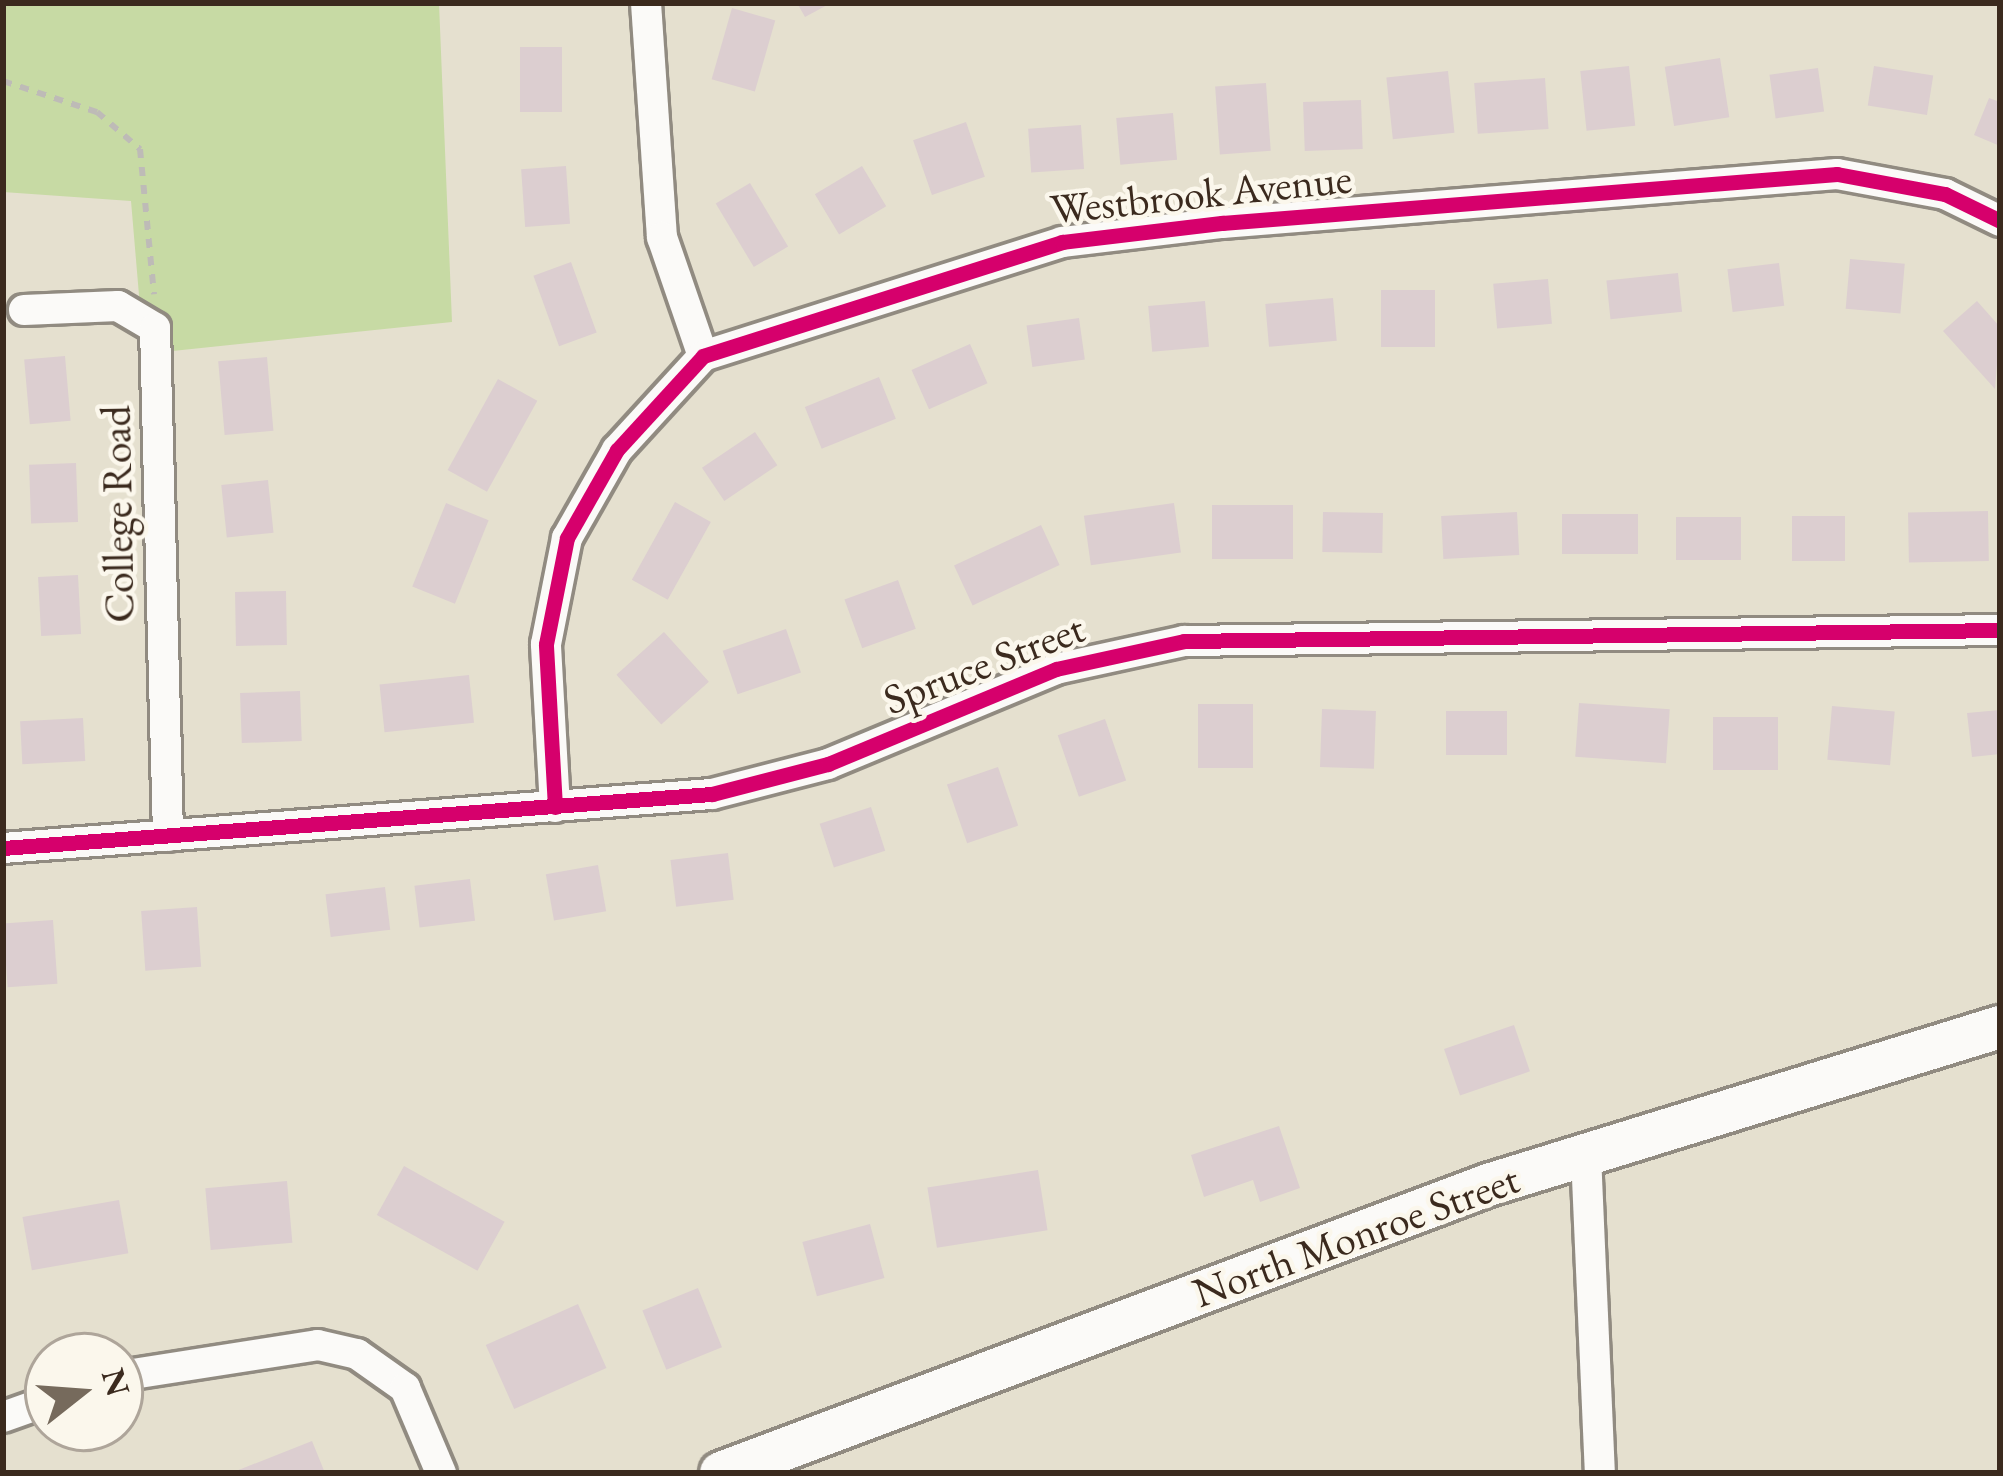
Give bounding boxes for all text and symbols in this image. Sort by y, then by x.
street label: Westbrook Avenue [1048,153,1354,235]
street label: College Road [91,405,145,623]
street label: Spruce Street [877,603,1091,725]
street label: North Monroe Street [1186,1154,1526,1318]
north arrow [24,1332,144,1452]
text: N [92,1363,140,1401]

